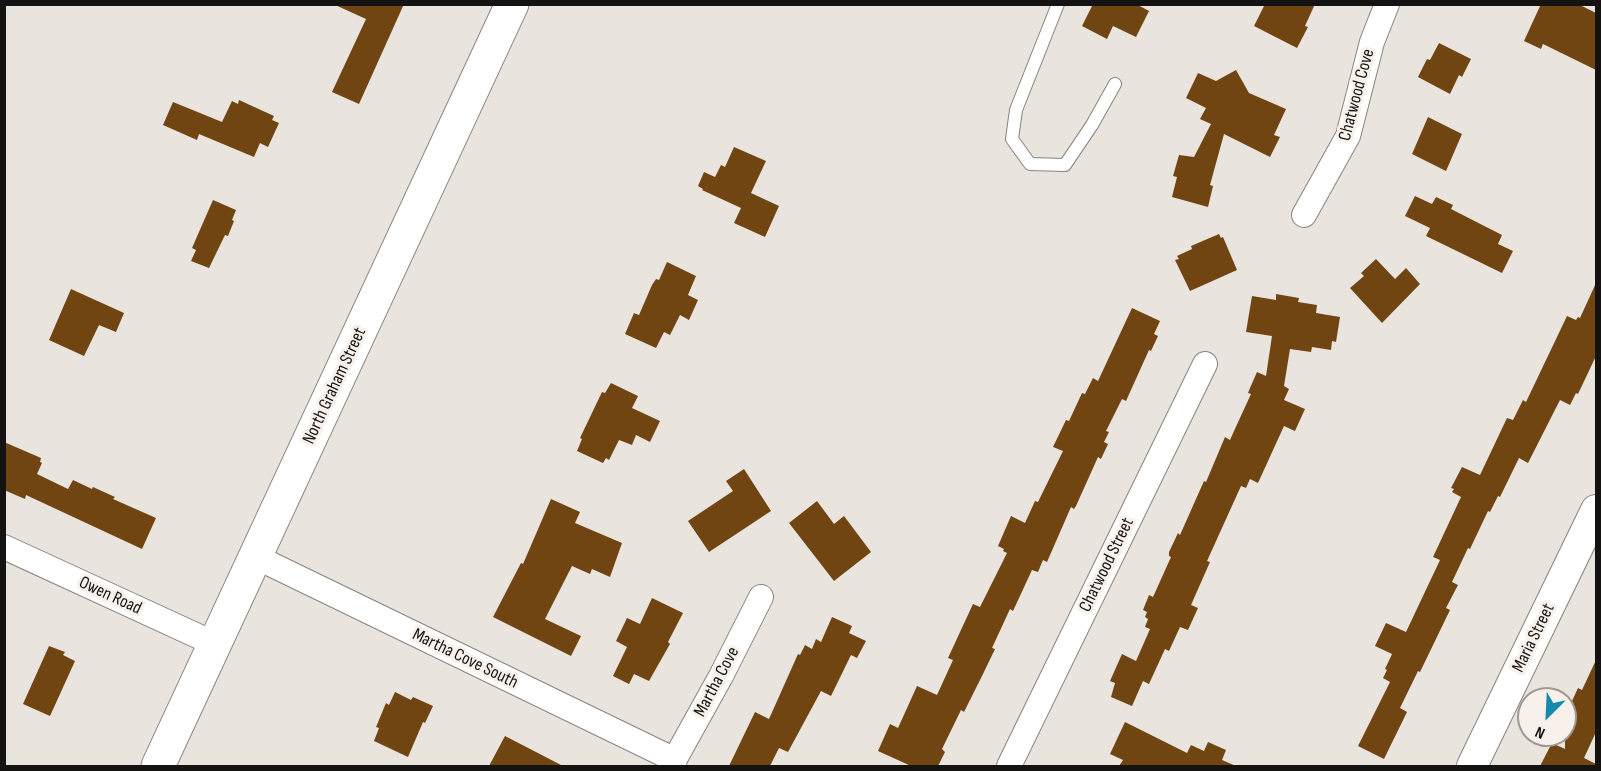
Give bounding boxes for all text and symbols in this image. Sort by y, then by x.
street label: Chatwood Cove [1334,47,1380,143]
street label: North Graham Street [299,324,371,448]
street label: Chatwood Street [1075,514,1139,616]
street label: Owen Road [75,572,145,620]
street label: Maria Street [1508,600,1560,676]
street label: Martha Cove South [409,624,521,694]
street label: Martha Cove [690,643,744,721]
north arrow [1517,687,1577,747]
text: N [1533,722,1548,742]

